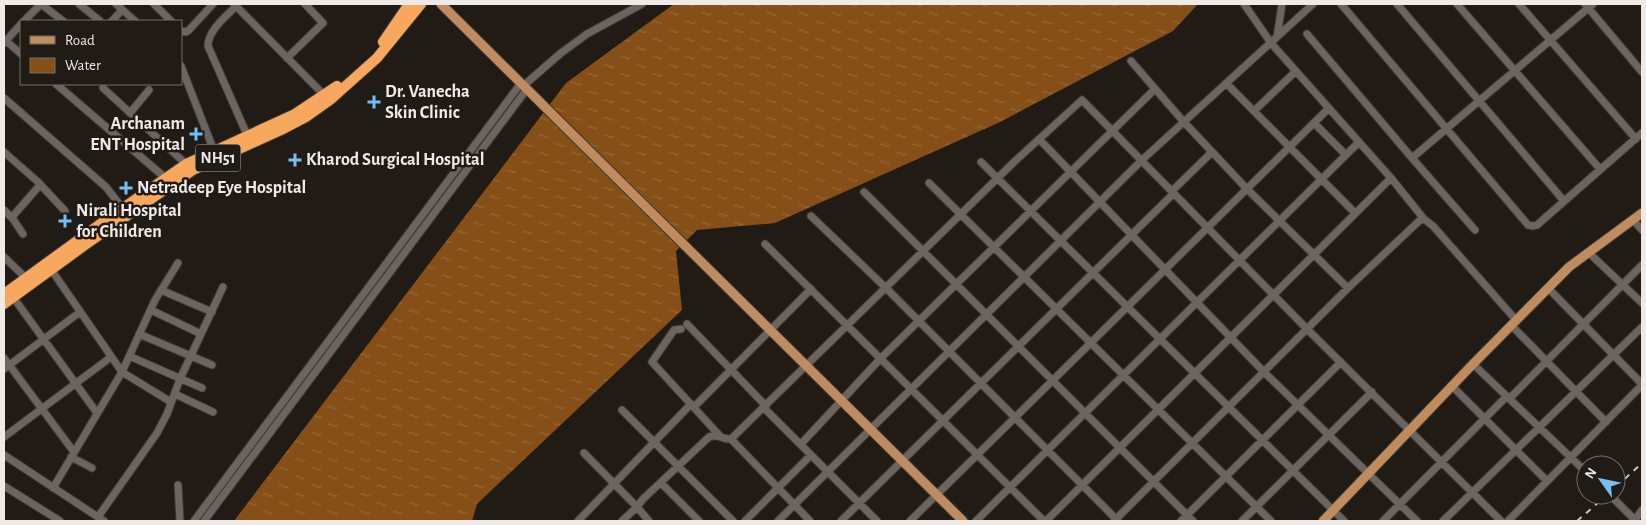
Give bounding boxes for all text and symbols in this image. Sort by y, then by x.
legend [20,20,182,85]
text: Road [65,33,95,48]
text: Water [65,58,101,73]
place label: Dr. Vanecha Skin Clinic [385,83,470,122]
marker: Dr. Vanecha Skin Clinic [367,95,381,109]
place label: Archanam ENT Hospital [90,115,185,154]
marker: Archanam ENT Hospital [189,127,203,141]
road number: NH51 [196,144,240,172]
place label: Kharod Surgical Hospital [306,151,484,169]
marker: Kharod Surgical Hospital [288,153,302,167]
place label: Netradeep Eye Hospital [137,179,306,197]
marker: Netradeep Eye Hospital [119,181,133,195]
place label: Nirali Hospital for Children [76,202,182,241]
marker: Nirali Hospital for Children [58,214,72,228]
north arrow [1576,455,1626,505]
text: N [1582,466,1599,481]

